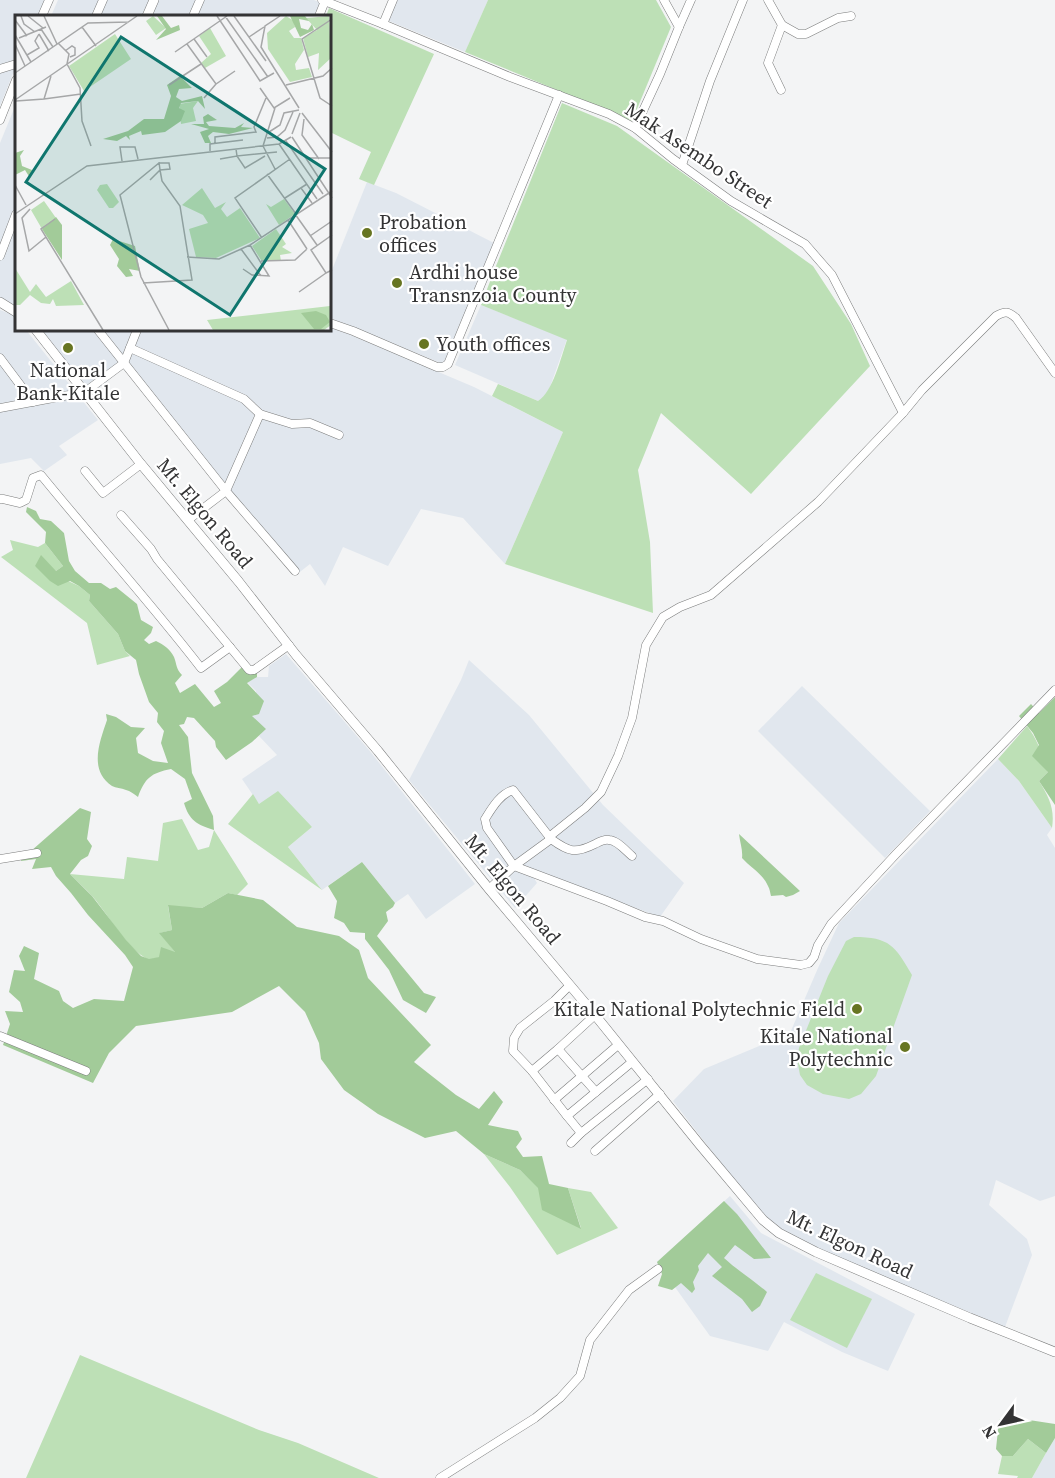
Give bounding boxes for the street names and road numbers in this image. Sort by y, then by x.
street label: Mak Asembo Street [620,95,779,215]
street label: Mt. Elgon Road [151,452,260,575]
street label: Mt. Elgon Road [459,828,568,951]
street label: Mt. Elgon Road [782,1203,918,1286]

